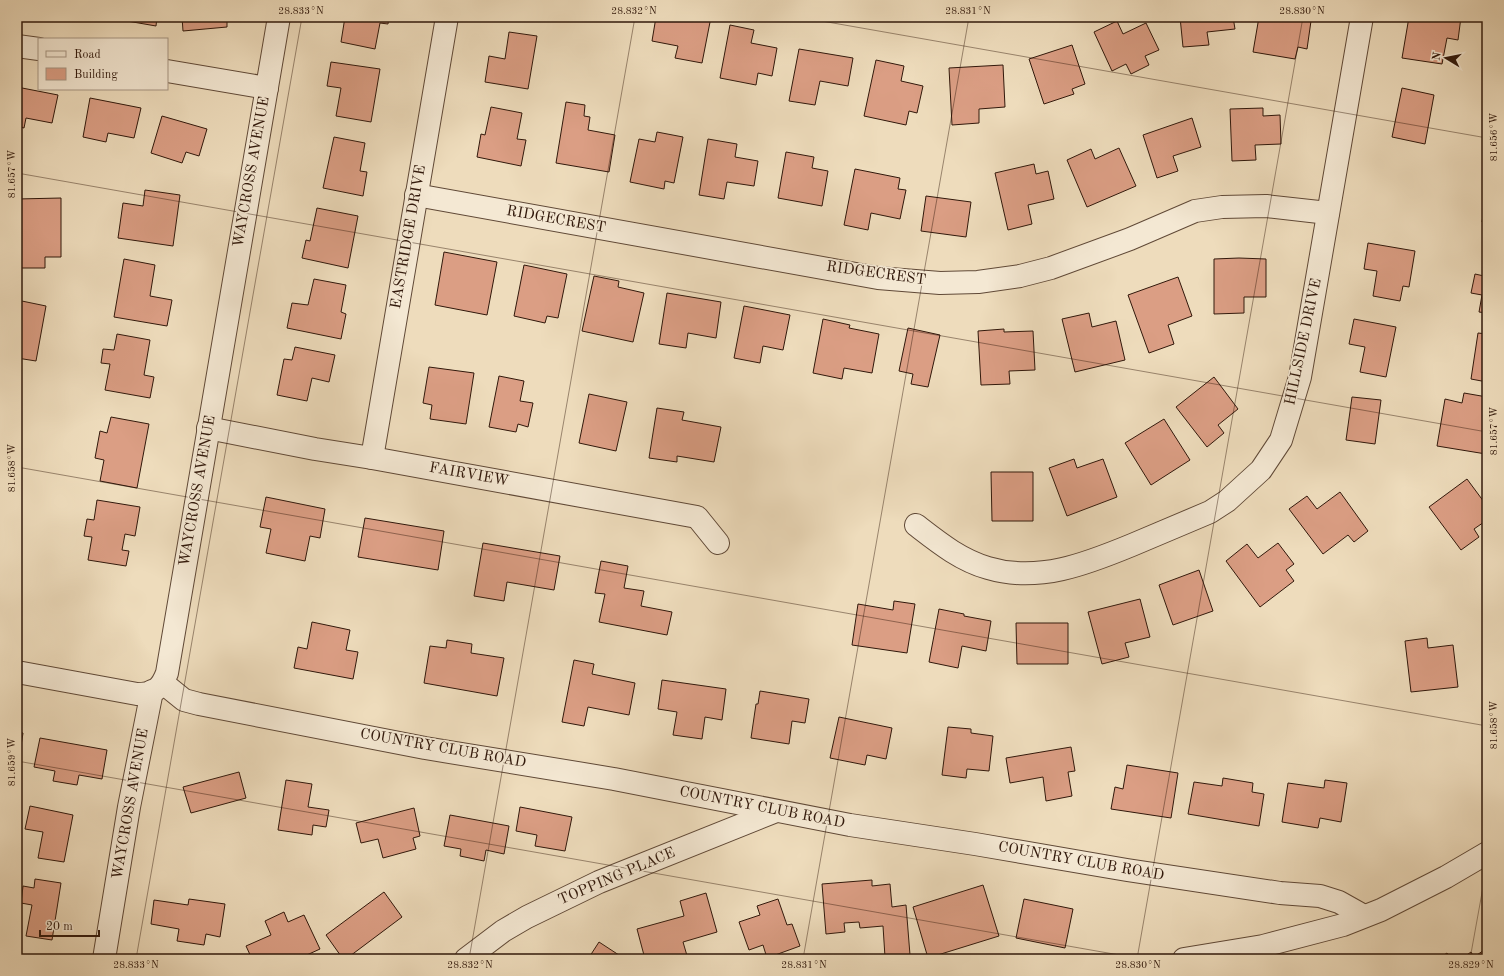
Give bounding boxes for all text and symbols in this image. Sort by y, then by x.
text: 28.833°N [278,6,324,16]
text: 28.832°N [611,6,657,16]
text: 28.831°N [945,6,991,16]
text: 28.830°N [1279,6,1325,16]
legend [38,38,168,90]
north arrow [1426,38,1466,78]
text: Road [74,49,101,61]
text: N [1431,51,1444,62]
text: Building [74,69,118,81]
street label: WAYCROSS AVENUE [231,95,273,249]
text: 81.656°W [1489,113,1499,161]
text: 81.657°W [7,150,17,198]
street label: EASTRIDGE DRIVE [389,164,429,310]
street label: RIDGECREST [505,204,607,236]
street label: RIDGECREST [825,260,927,288]
street label: HILLSIDE DRIVE [1283,277,1325,407]
text: 81.657°W [1489,407,1499,455]
street label: WAYCROSS AVENUE [177,414,219,568]
text: 81.658°W [7,444,17,492]
street label: FAIRVIEW [428,461,510,489]
text: 81.658°W [1489,701,1499,749]
street label: WAYCROSS AVENUE [110,727,152,881]
street label: COUNTRY CLUB ROAD [359,727,527,771]
text: 81.659°W [7,738,17,786]
street label: COUNTRY CLUB ROAD [678,785,846,831]
street label: COUNTRY CLUB ROAD [997,840,1165,884]
street label: TOPPING PLACE [556,846,678,908]
scale bar [40,912,99,938]
text: 20 m [46,921,73,933]
text: 28.833°N [113,960,159,970]
text: 28.832°N [447,960,493,970]
text: 28.831°N [781,960,827,970]
text: 28.830°N [1115,960,1161,970]
text: 28.829°N [1448,960,1494,970]

